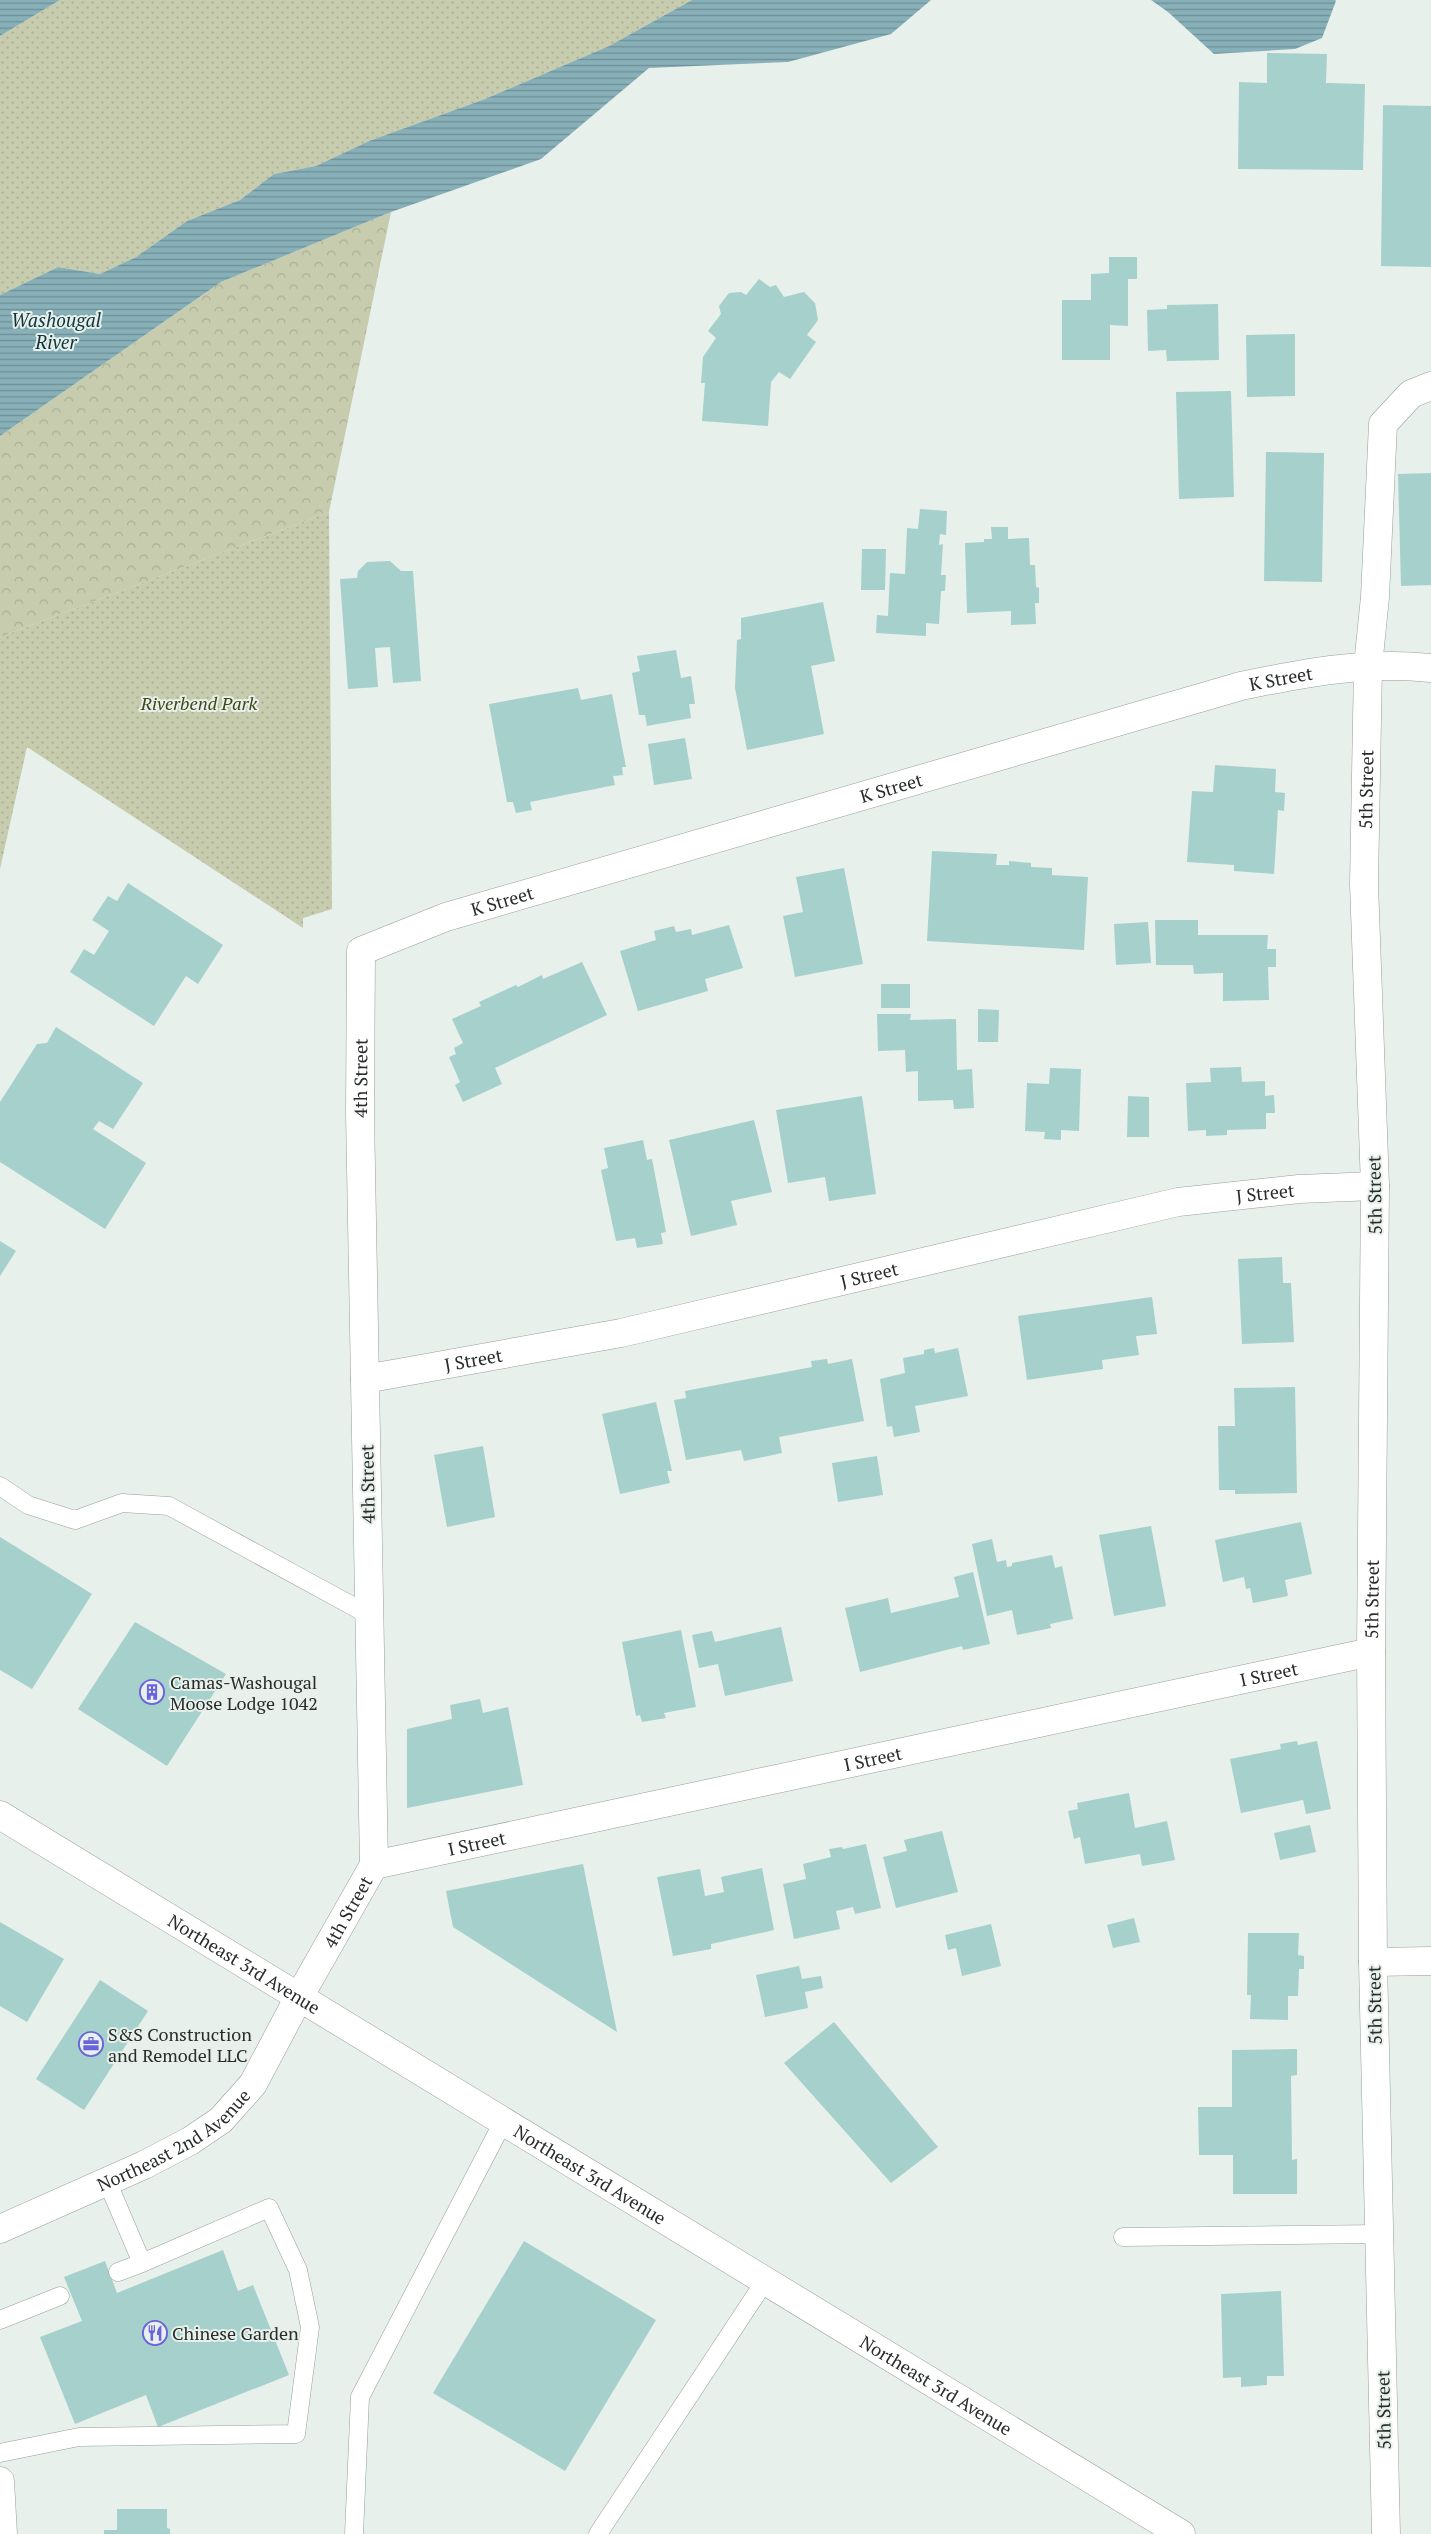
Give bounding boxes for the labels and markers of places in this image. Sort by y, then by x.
place label: Camas-Washougal Moose Lodge 1042 [170,1670,318,1715]
building icon: Camas-Washougal Moose Lodge 1042 [139,1679,165,1705]
place label: S&S Construction and Remodel LLC [108,2022,252,2067]
office icon: S&S Construction and Remodel LLC [78,2031,104,2057]
restaurant icon: Chinese Garden [142,2320,168,2346]
place label: Chinese Garden [172,2321,299,2345]

